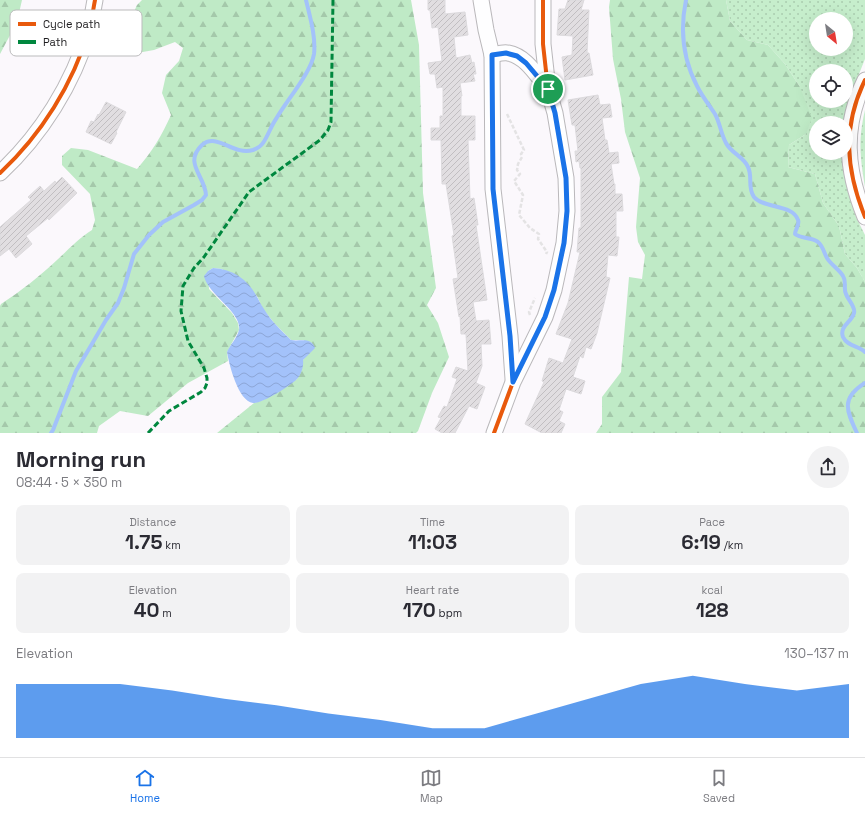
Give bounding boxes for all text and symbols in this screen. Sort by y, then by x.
legend [10,10,142,56]
north arrow [809,12,853,56]
map controls [809,12,853,160]
text: Cycle path [43,17,100,31]
text: Path [43,35,67,49]
button: locate [809,64,853,108]
pin [531,72,565,106]
icon: arrive [537,78,559,100]
button: layers [809,116,853,160]
text: Morning run [16,445,146,473]
button: share [807,446,849,488]
text: 08:44 · 5 × 350 m [16,474,122,491]
text: Distance [129,515,176,529]
text: Time [420,515,445,529]
text: Pace [699,515,725,529]
text: 1.75 [125,529,162,555]
text: 11:03 [408,529,457,555]
text: 6:19 [681,529,721,555]
text: km [162,538,181,552]
text: /km [721,538,743,552]
text: Elevation [129,583,177,597]
text: Heart rate [406,583,459,597]
text: kcal [702,583,723,597]
text: 40 [134,597,160,623]
text: 170 [403,597,436,623]
text: 128 [696,597,729,623]
text: m [160,606,172,620]
text: bpm [436,606,462,620]
text: Elevation [16,645,73,662]
text: 130–137 m [784,645,849,662]
tab: Home [130,767,160,805]
tab: Map [420,767,443,805]
tab: Saved [703,767,735,805]

